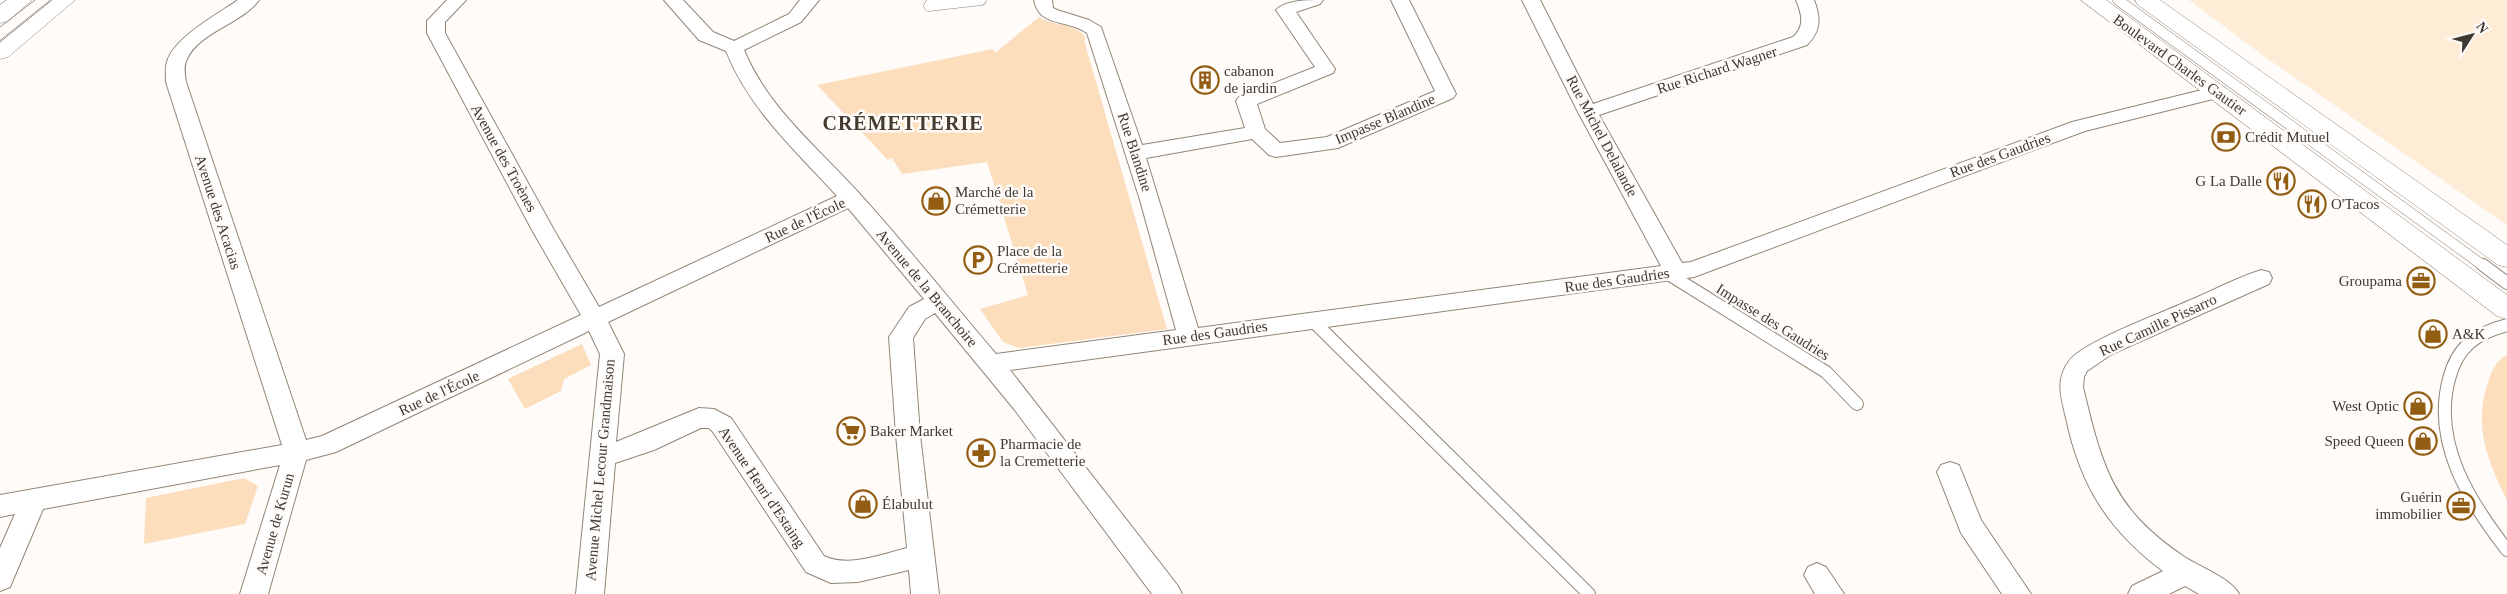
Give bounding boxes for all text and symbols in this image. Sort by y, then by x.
north arrow [2447,10,2497,60]
street label: Boulevard Charles Gautier [2110,11,2250,119]
text: N [2473,19,2491,36]
street label: Rue Richard Wagner [1655,43,1779,97]
place label: cabanon de jardin [1224,63,1277,96]
building icon: cabanon de jardin [1190,65,1220,95]
street label: Rue Michel Delalande [1563,73,1641,200]
street label: Impasse Blandine [1333,91,1438,147]
street label: Avenue des Troènes [468,101,540,215]
street label: Rue Blandine [1115,110,1155,194]
district label: CRÉMETTERIE [822,112,984,134]
bank icon: Crédit Mutuel [2211,122,2241,152]
street label: Rue des Gaudries [1948,129,2053,181]
place label: Crédit Mutuel [2245,129,2330,145]
street label: Avenue des Acacias [192,153,244,272]
restaurant icon: G La Dalle [2266,166,2296,196]
place label: G La Dalle [2195,173,2262,189]
place label: Marché de la Crémetterie [955,184,1034,217]
shop icon: Marché de la Crémetterie [921,186,951,216]
restaurant icon: O'Tacos [2297,189,2327,219]
street label: Rue de l'École [762,194,848,246]
place label: O'Tacos [2331,196,2379,212]
street label: Avenue de la Branchoire [873,226,981,350]
place label: Place de la Crémetterie [997,243,1068,276]
parking icon: Place de la Crémetterie [963,245,993,275]
street label: Rue des Gaudries [1563,265,1671,295]
office icon: Groupama [2406,266,2436,296]
place label: Groupama [2339,273,2402,289]
street label: Impasse des Gaudries [1713,281,1833,364]
street label: Rue Camille Pissarro [2097,291,2219,359]
street label: Rue des Gaudries [1161,318,1269,348]
shop icon: A&K [2418,319,2448,349]
place label: A&K [2452,326,2486,342]
street label: Avenue Michel Lecour Grandmaison [582,358,618,582]
street label: Rue de l'École [396,367,482,419]
shop icon: West Optic [2403,391,2433,421]
place label: West Optic [2332,398,2399,414]
supermarket icon: Baker Market [836,416,866,446]
place label: Baker Market [870,423,954,439]
street label: Avenue Henri d'Estaing [716,424,809,551]
shop icon: Speed Queen [2408,426,2438,456]
place label: Speed Queen [2324,433,2404,449]
place label: Pharmacie de la Cremetterie [1000,436,1086,469]
pharmacy icon: Pharmacie de la Cremetterie [966,438,996,468]
street label: Avenue de Kurun [253,471,297,577]
shop icon: Élabulut [848,489,878,519]
place label: Guérin immobilier [2375,489,2442,522]
office icon: Guérin immobilier [2446,491,2476,521]
place label: Élabulut [882,496,934,512]

